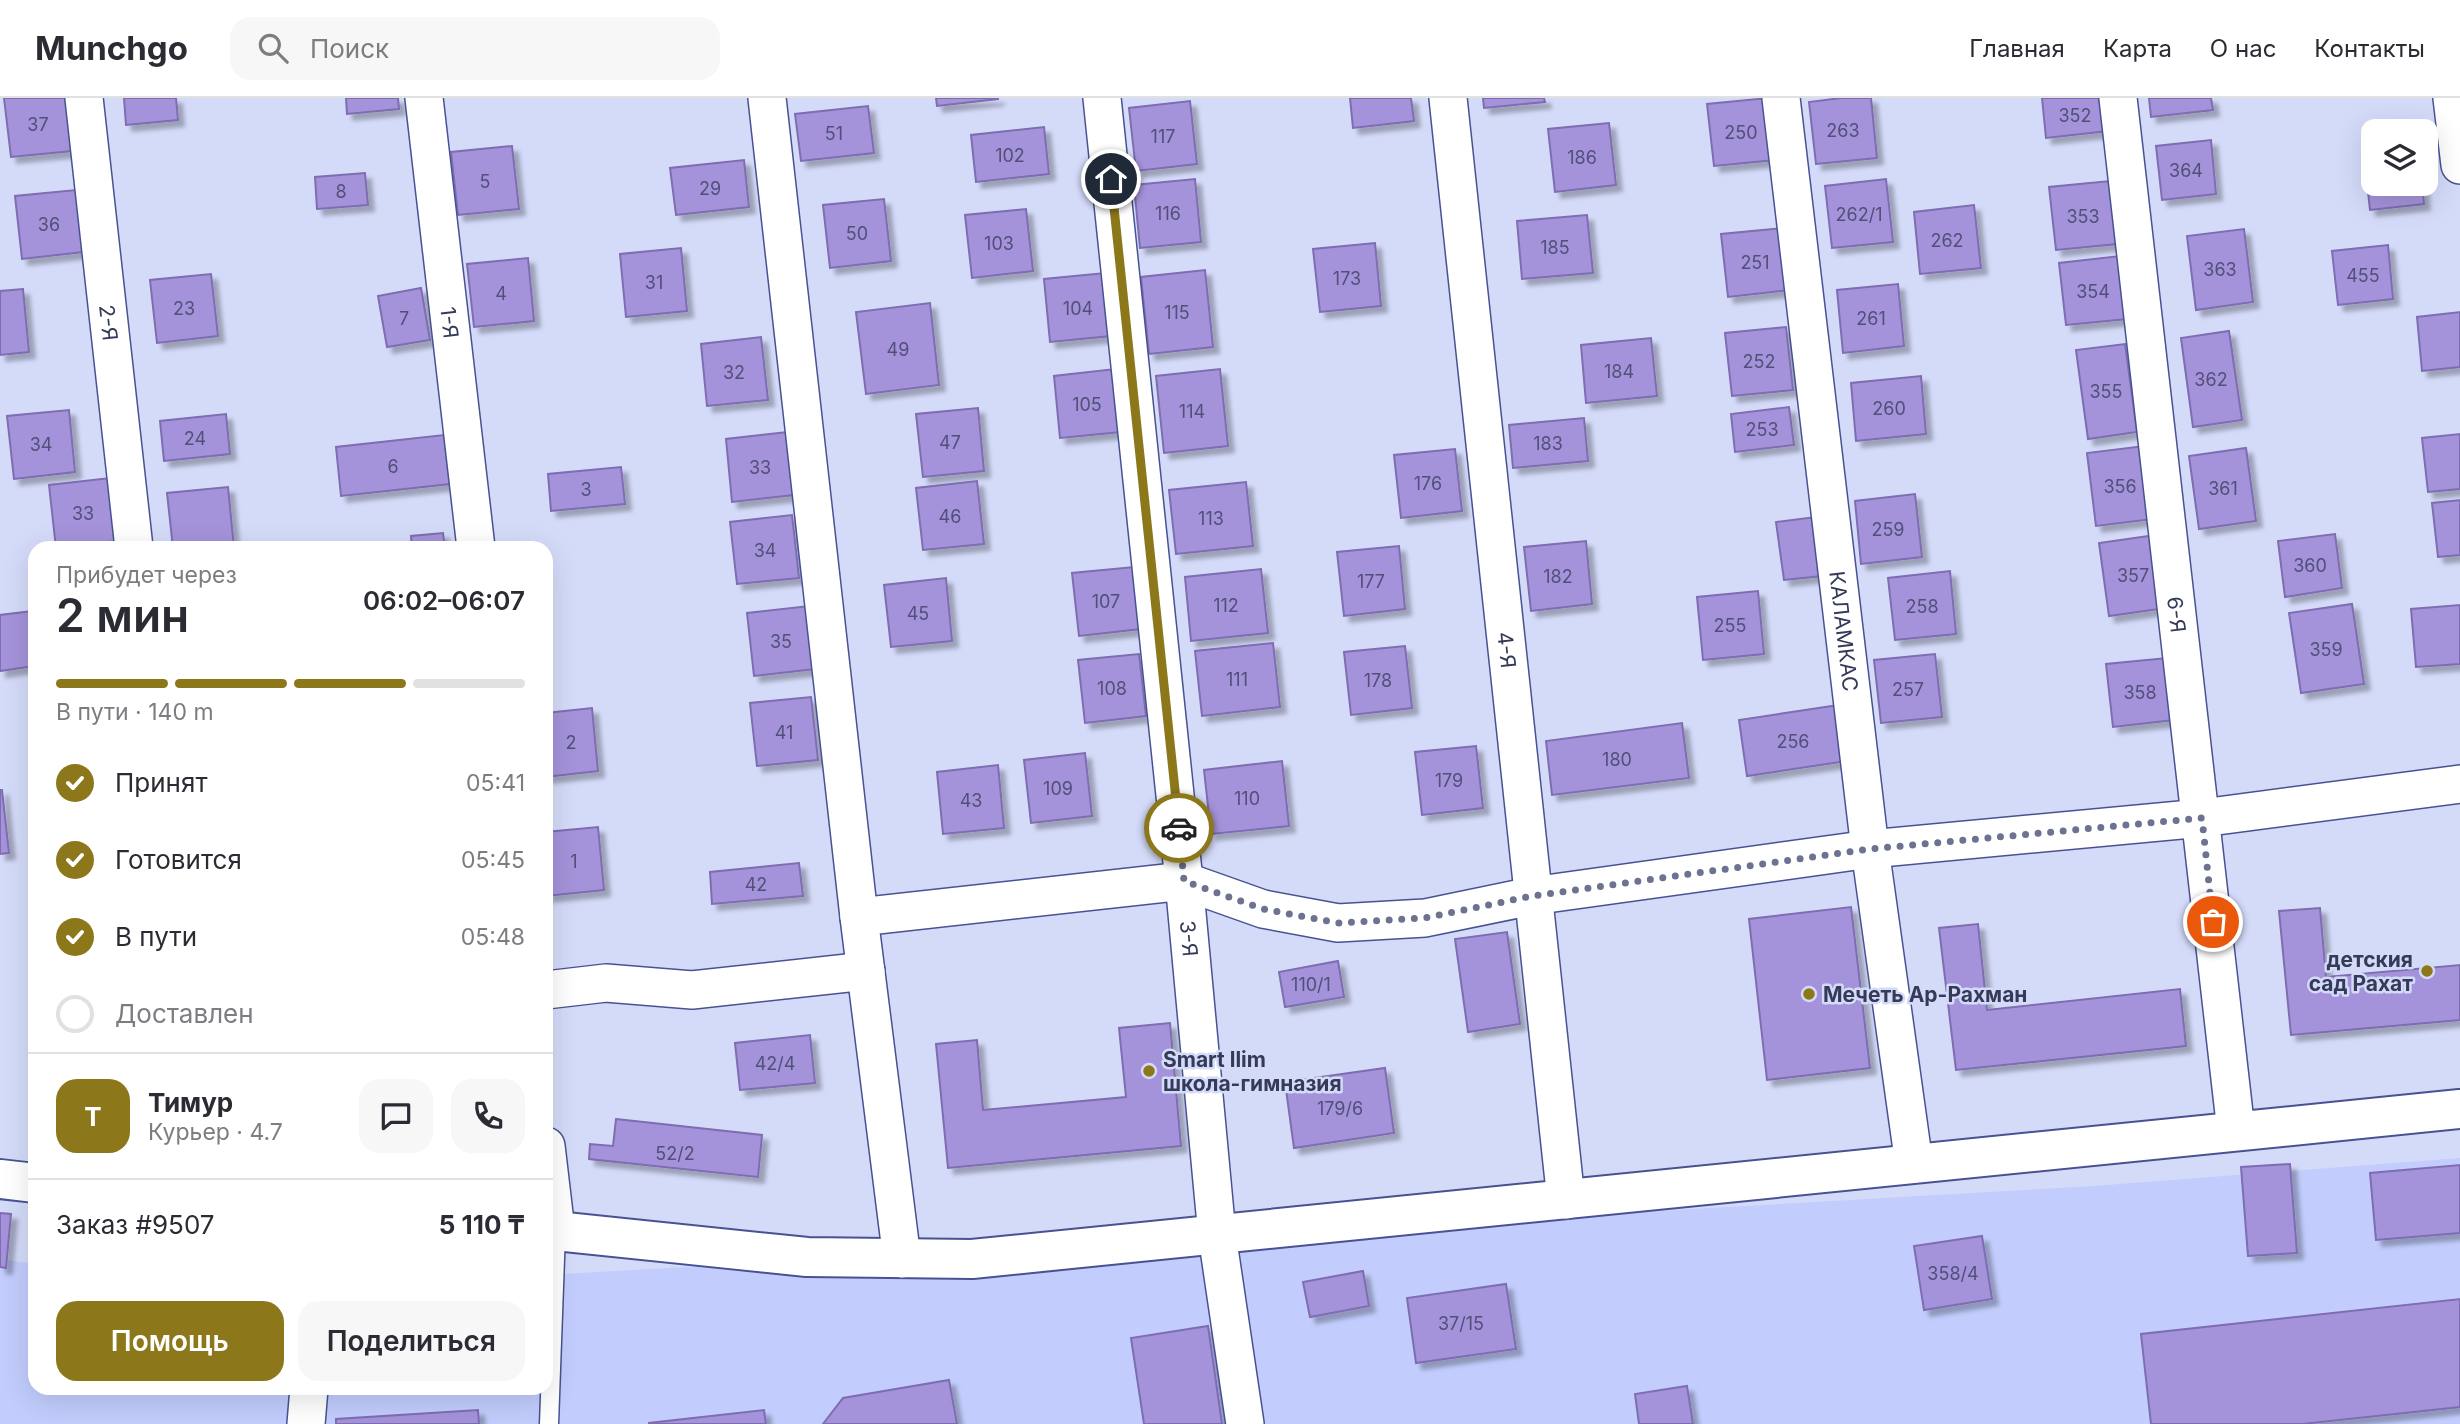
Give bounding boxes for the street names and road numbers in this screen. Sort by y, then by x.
street label: 2-Я [95,303,123,342]
street label: 1-Я [436,305,464,340]
street label: КАЛАМКАС [1825,570,1864,693]
street label: 6-Я [2163,595,2191,634]
street label: 4-Я [1493,630,1521,669]
street label: 3-Я [1175,919,1203,958]

